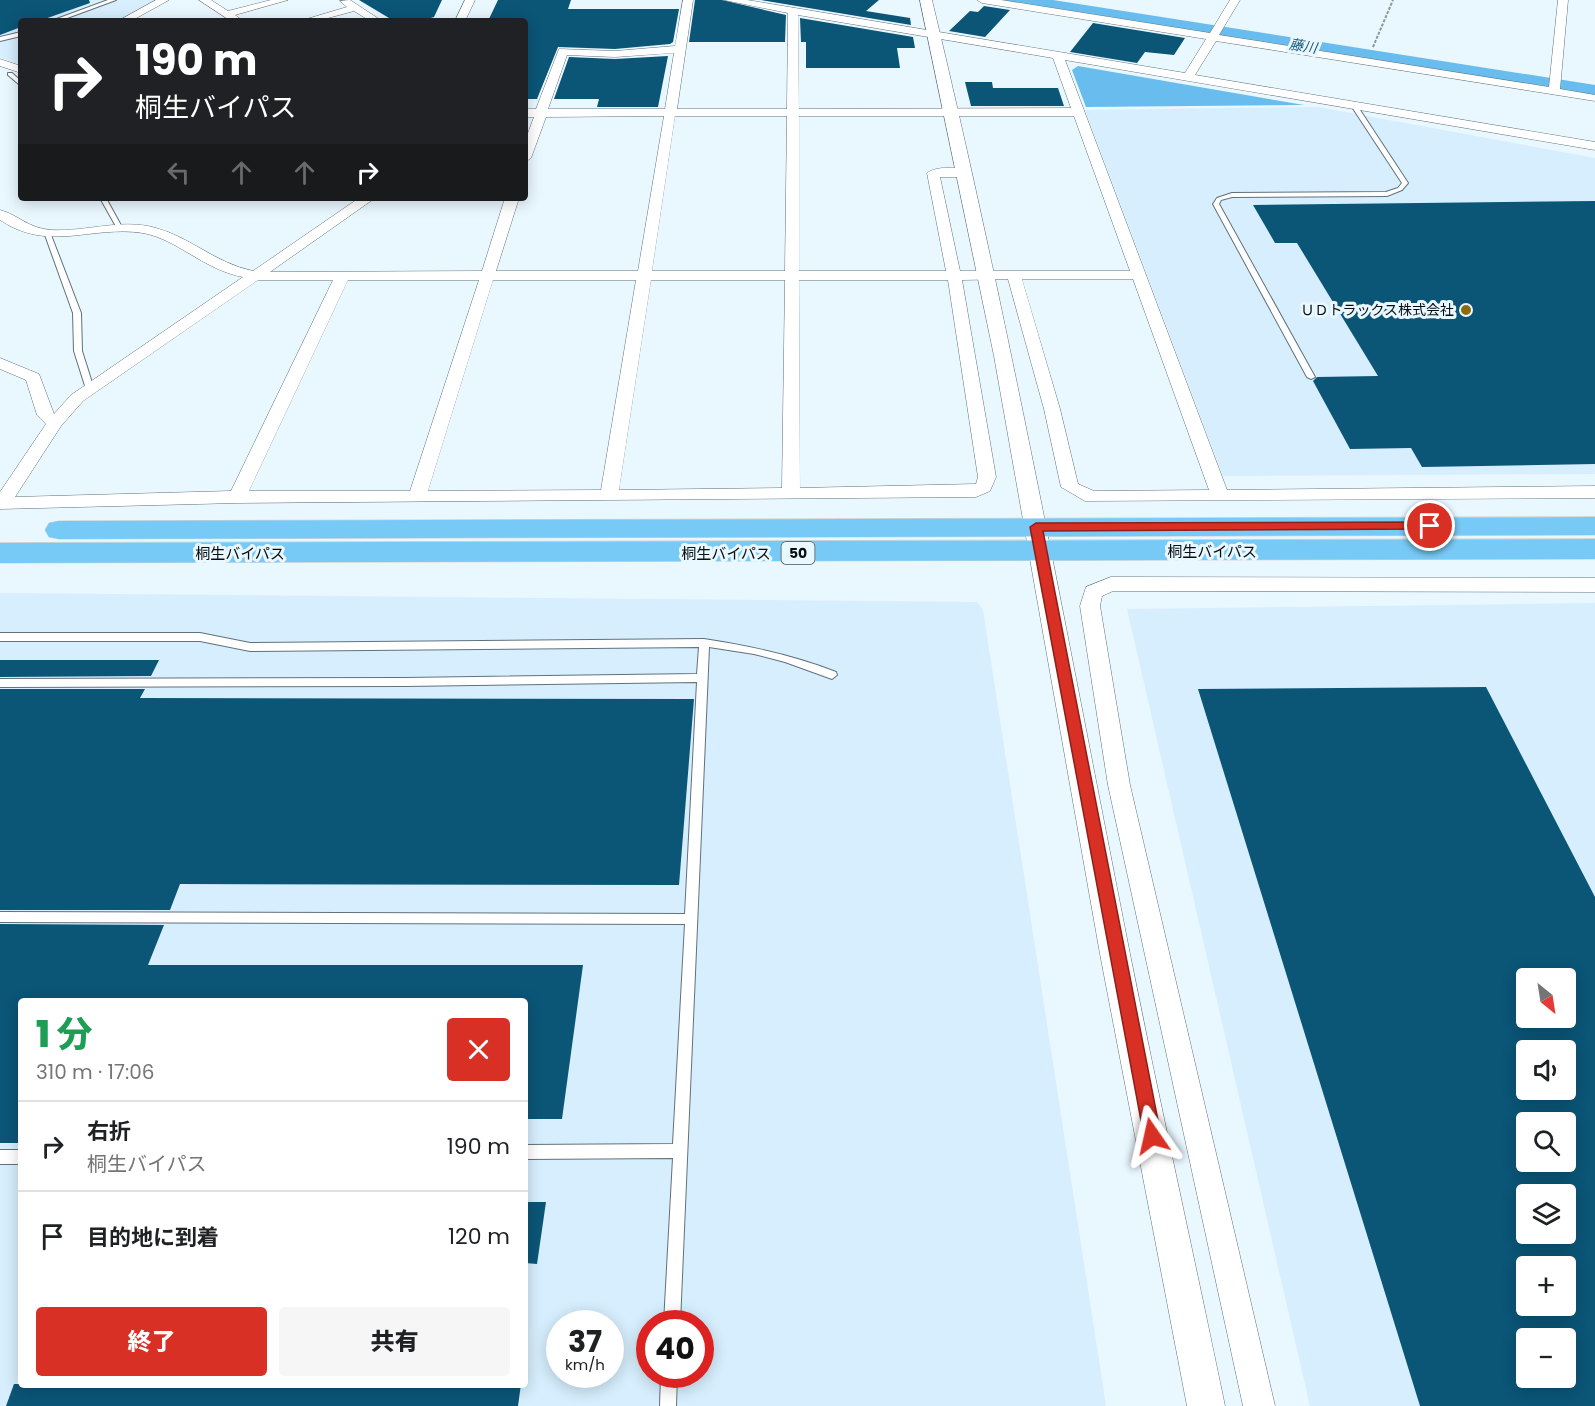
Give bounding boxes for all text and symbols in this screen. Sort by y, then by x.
text: 190 m [135,31,257,90]
water label: 藤川 [1288,34,1320,58]
icon: right [36,42,114,120]
text: 桐生バイパス [135,89,296,126]
icon: left [162,156,195,189]
icon: ahead [225,156,258,189]
icon: ahead [288,156,321,189]
icon: right [351,156,384,189]
place label: ＵＤトラックス株式会社 [1300,300,1454,320]
marker: ＵＤトラックス株式会社 [1459,303,1473,317]
pin [1404,500,1455,551]
icon: arrive [1413,509,1446,542]
street label: 桐生バイパス [1167,541,1257,562]
road number: 50 [782,542,814,564]
street label: 桐生バイパス [195,543,285,564]
street label: 桐生バイパス [681,543,771,564]
north arrow [1516,968,1576,1028]
map controls [1516,968,1576,1388]
text: 1 分 [36,1009,93,1060]
button: close [447,1018,510,1081]
button: sound [1516,1040,1576,1100]
text: 310 m · 17:06 [36,1058,154,1086]
position arrow [1120,1104,1184,1168]
button: search [1516,1112,1576,1172]
text: 右折 [87,1116,131,1147]
icon: right [36,1130,69,1163]
text: 190 m [447,1131,510,1162]
text: 桐生バイパス [87,1150,207,1178]
button: layers [1516,1184,1576,1244]
icon: arrive [36,1220,69,1253]
text: 120 m [448,1221,510,1252]
text: 目的地に到着 [87,1222,219,1253]
button: + [1516,1256,1576,1316]
button: 終了 [36,1307,267,1376]
button: 共有 [279,1307,510,1376]
speed limit sign: 40 [636,1310,714,1388]
text: 37 [568,1320,602,1363]
button: − [1516,1328,1576,1388]
text: km/h [565,1354,605,1375]

